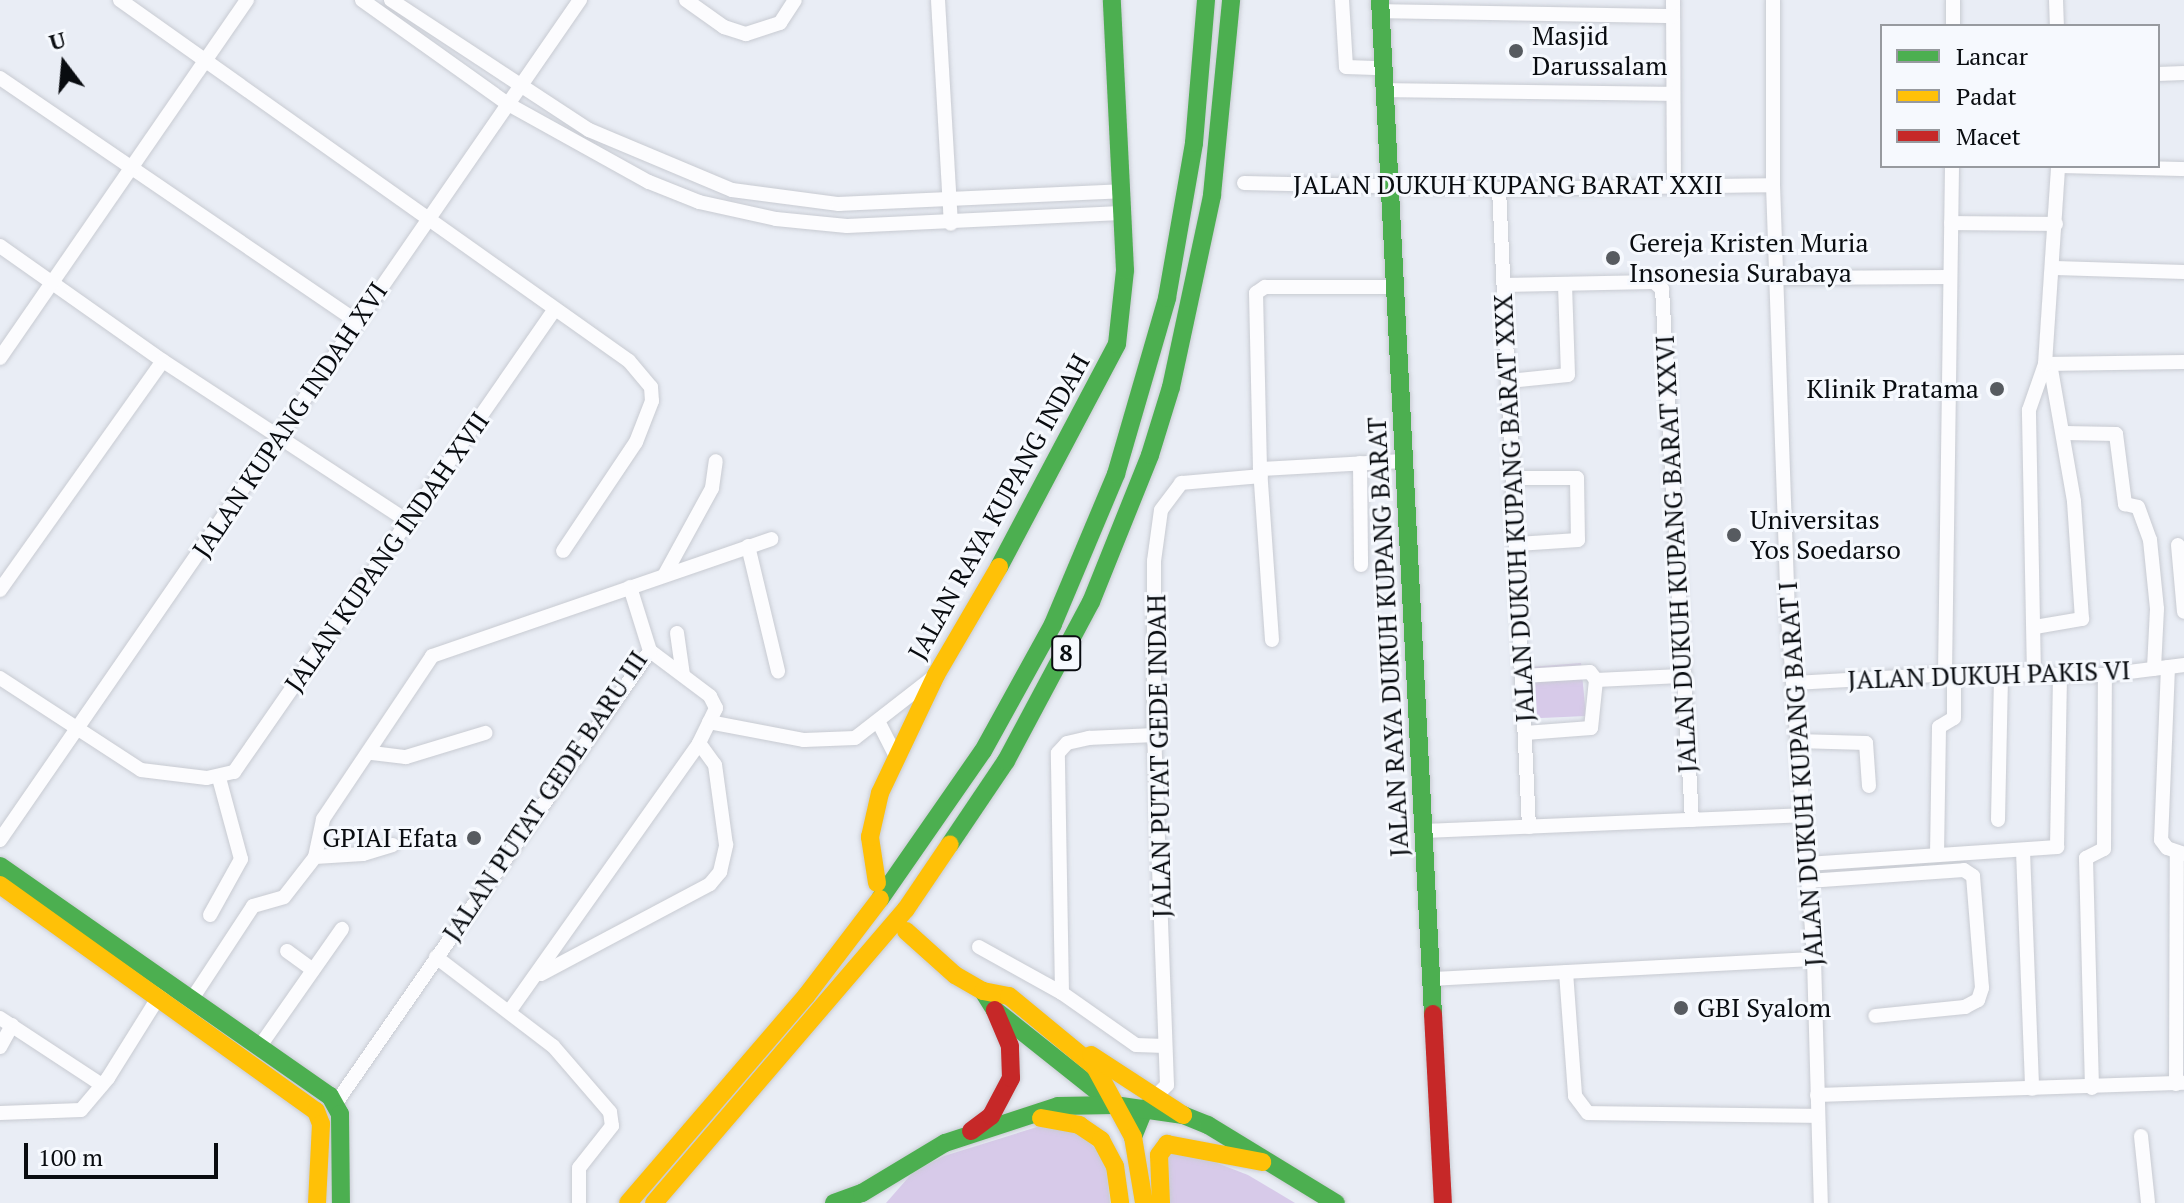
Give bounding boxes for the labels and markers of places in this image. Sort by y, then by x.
place label: Masjid Darussalam [1532,20,1667,82]
marker: Masjid Darussalam [1507,42,1525,60]
place label: Gereja Kristen Muria Insonesia Surabaya [1629,227,1869,288]
marker: Gereja Kristen Muria Insonesia Surabaya [1604,249,1622,267]
place label: Klinik Pratama [1807,373,1979,405]
marker: Klinik Pratama [1986,378,2008,400]
place label: Universitas Yos Soedarso [1750,504,1901,566]
marker: Universitas Yos Soedarso [1725,526,1743,544]
place label: GPIAI Efata [322,822,458,854]
marker: GPIAI Efata [465,829,483,847]
place label: GBI Syalom [1697,992,1831,1024]
marker: GBI Syalom [1672,999,1690,1017]

